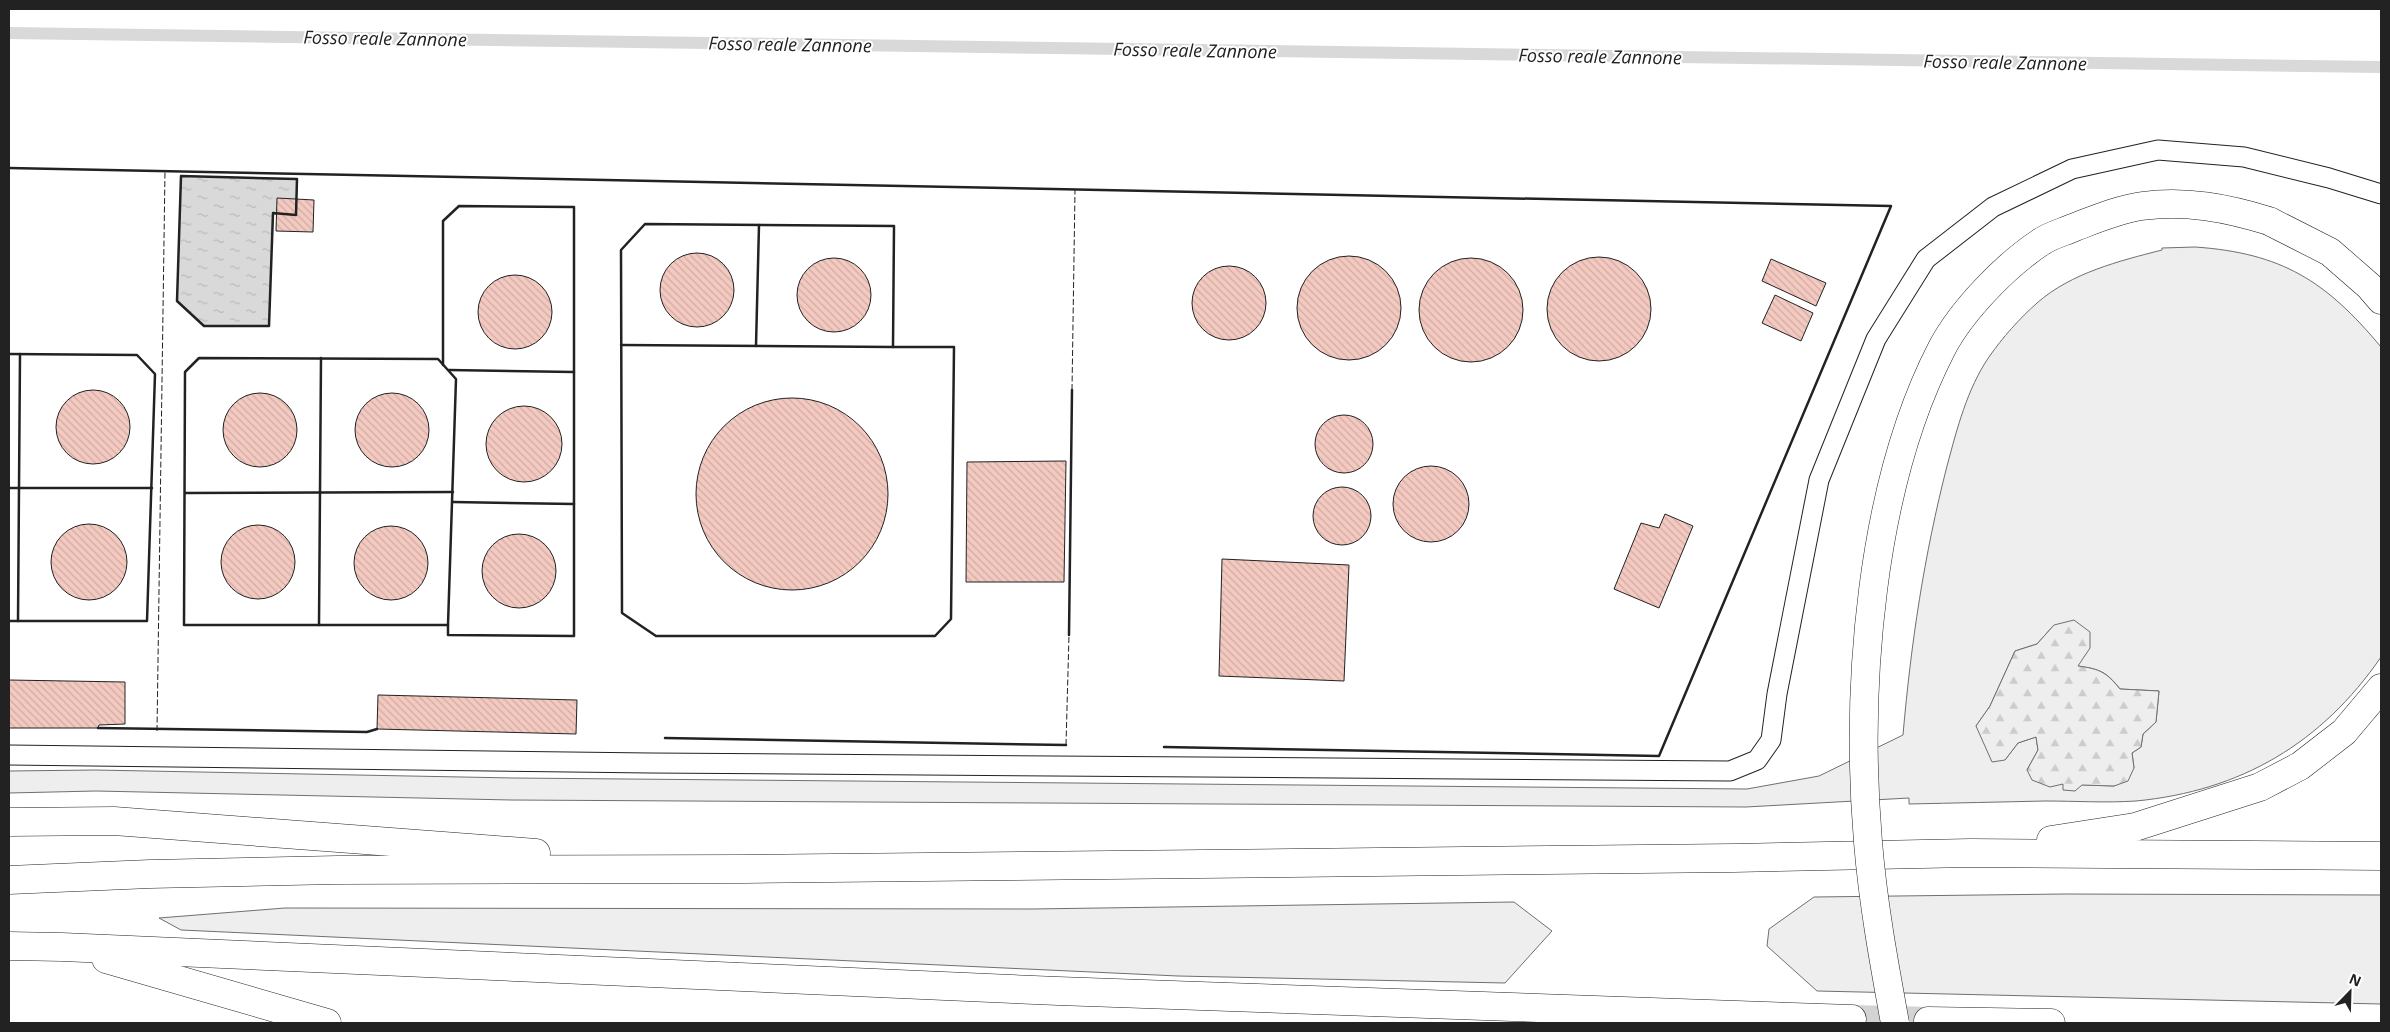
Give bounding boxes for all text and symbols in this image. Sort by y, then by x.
water label: Fosso reale Zannone [303,25,467,51]
water label: Fosso reale Zannone [708,31,872,57]
water label: Fosso reale Zannone [1113,37,1277,63]
water label: Fosso reale Zannone [1518,43,1682,69]
water label: Fosso reale Zannone [1923,49,2087,75]
north arrow [2325,967,2375,1017]
text: N [2346,969,2364,991]

